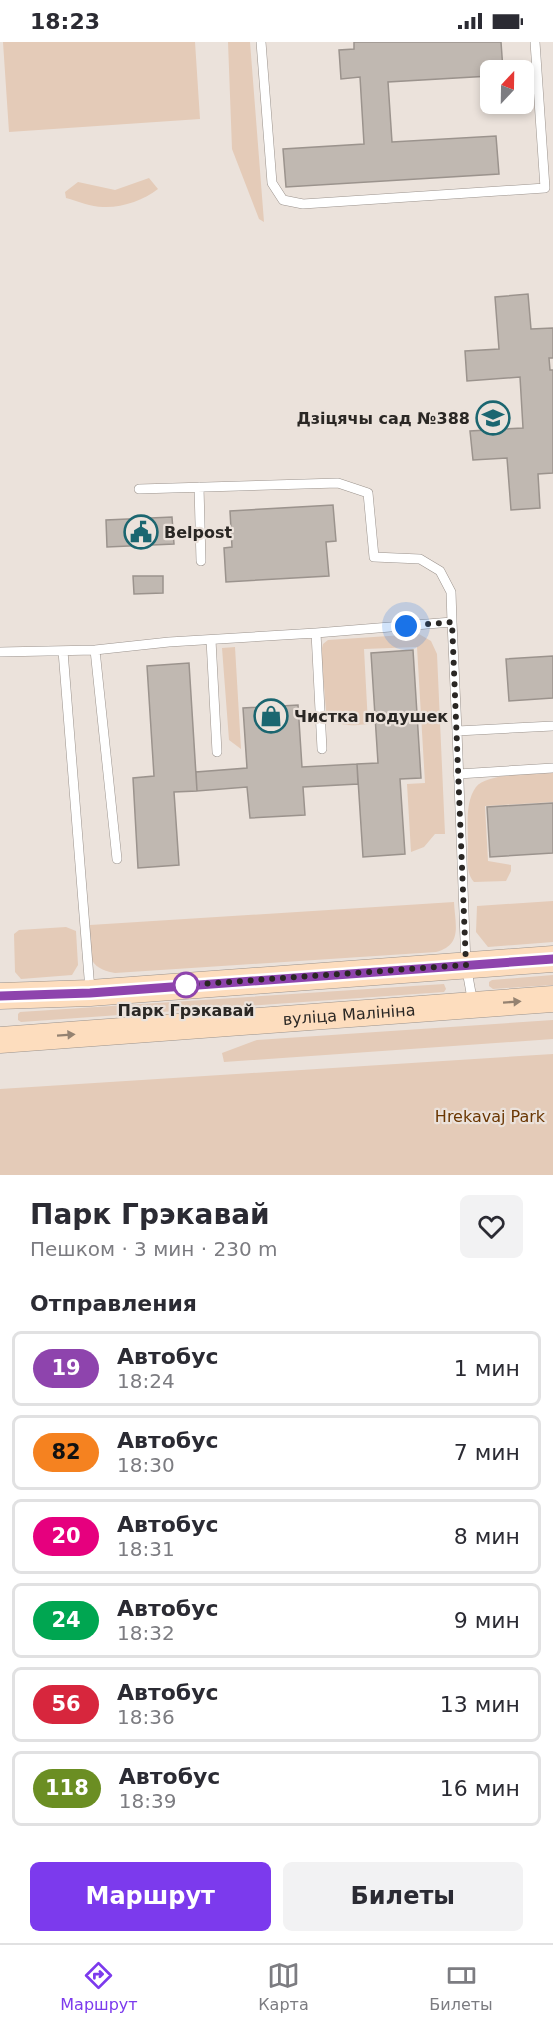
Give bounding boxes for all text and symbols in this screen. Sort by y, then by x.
text: 18:23 [30,9,100,34]
north arrow [480,60,534,114]
map controls [480,60,534,114]
school or university icon: Дзіцячы сад №388 [475,400,511,436]
place label: Дзіцячы сад №388 [296,409,470,428]
public building icon: Belpost [123,514,159,550]
place label: Belpost [164,523,233,542]
your location [391,611,421,641]
shop icon: Чистка подушек [253,698,289,734]
place label: Чистка подушек [294,707,448,726]
marker: Парк Грэкавай [173,972,199,998]
one-way arrow [503,998,522,1007]
street label: вуліца Малініна [282,1000,416,1029]
place label: Парк Грэкавай [118,1001,255,1020]
one-way arrow [57,1030,76,1040]
park label: Hrekavaj Park [435,1107,546,1126]
button: heart [460,1195,523,1258]
text: Парк Грэкавай [30,1198,270,1231]
text: Пешком · 3 мин · 230 m [30,1237,277,1261]
text: Отправления [30,1291,197,1316]
text: Автобус [117,1344,219,1369]
text: 19 [51,1356,81,1380]
text: 1 мин [454,1356,520,1381]
text: 18:24 [117,1369,175,1393]
text: Автобус [117,1428,219,1453]
text: 82 [51,1440,81,1464]
text: 7 мин [454,1440,520,1465]
text: 18:30 [117,1453,175,1477]
text: Автобус [117,1512,219,1537]
text: 20 [51,1524,81,1548]
text: 8 мин [454,1524,520,1549]
text: 18:31 [117,1537,175,1561]
text: Автобус [117,1596,219,1621]
text: 24 [51,1608,81,1632]
text: 9 мин [454,1608,520,1633]
text: 18:32 [117,1621,175,1645]
text: Автобус [117,1680,219,1705]
text: 56 [51,1692,81,1716]
text: 13 мин [440,1692,520,1717]
text: 18:36 [117,1705,175,1729]
text: Автобус [119,1764,220,1789]
text: 118 [45,1776,89,1800]
text: 16 мин [440,1776,520,1801]
text: 18:39 [119,1789,176,1813]
button: Маршрут [30,1862,271,1931]
button: Билеты [283,1862,523,1931]
tab: Маршрут [60,1959,138,2014]
tab: Карта [258,1959,309,2014]
tab: Билеты [429,1959,493,2014]

